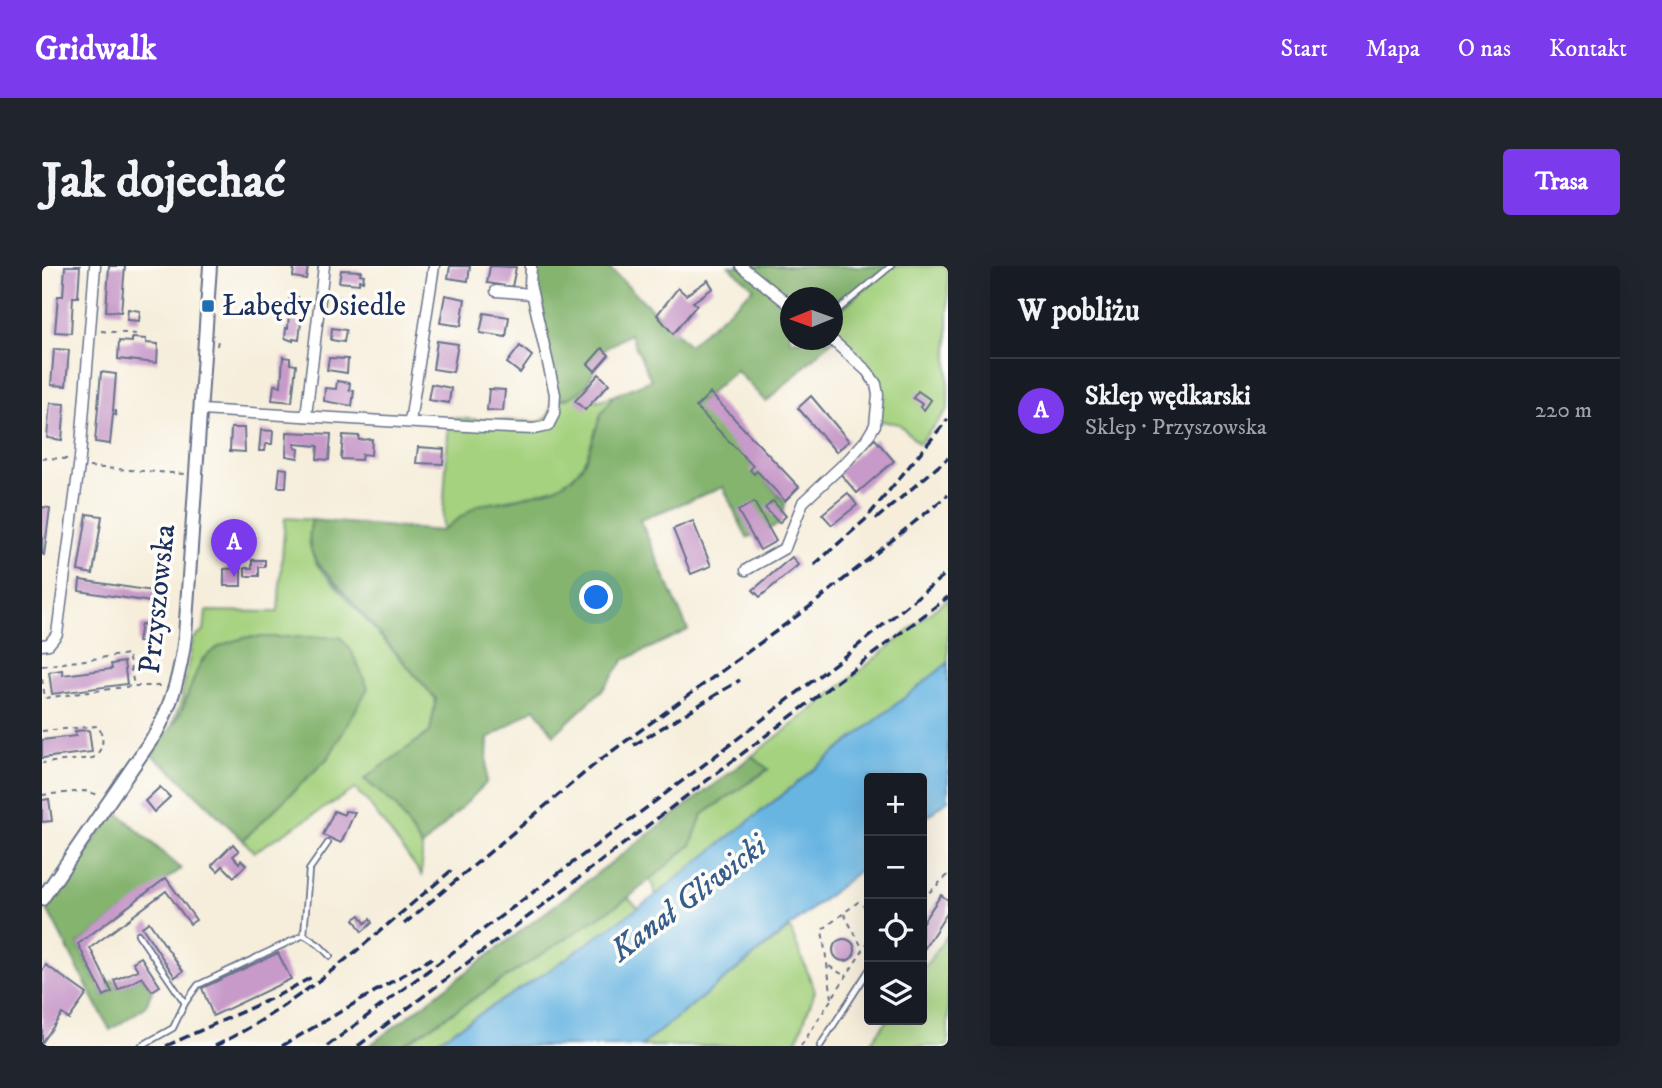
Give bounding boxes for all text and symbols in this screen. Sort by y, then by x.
text: Gridwalk [35,29,157,70]
text: Start [1281,34,1328,64]
text: Mapa [1366,34,1420,64]
text: O nas [1458,34,1511,64]
text: Kontakt [1549,34,1627,64]
button: Trasa [1503,149,1620,215]
text: Jak dojechać [42,151,285,213]
north arrow [780,287,843,350]
place label: Łabędy Osiedle [222,288,406,325]
text: W pobliżu [1018,293,1140,330]
marker: Łabędy Osiedle [200,298,216,314]
text: Sklep wędkarski [1085,380,1251,413]
text: A [1034,396,1048,425]
text: 220 m [1535,396,1592,425]
text: Sklep · Przyszowska [1085,413,1267,442]
pin: A [211,519,257,577]
street label: Przyszowska [132,522,184,676]
your location [579,580,613,614]
map controls [864,773,927,1025]
button: + [864,773,927,836]
water label: Kanał Gliwicki [602,826,777,972]
button: − [864,836,927,899]
button: locate [864,899,927,962]
button: layers [864,962,927,1025]

